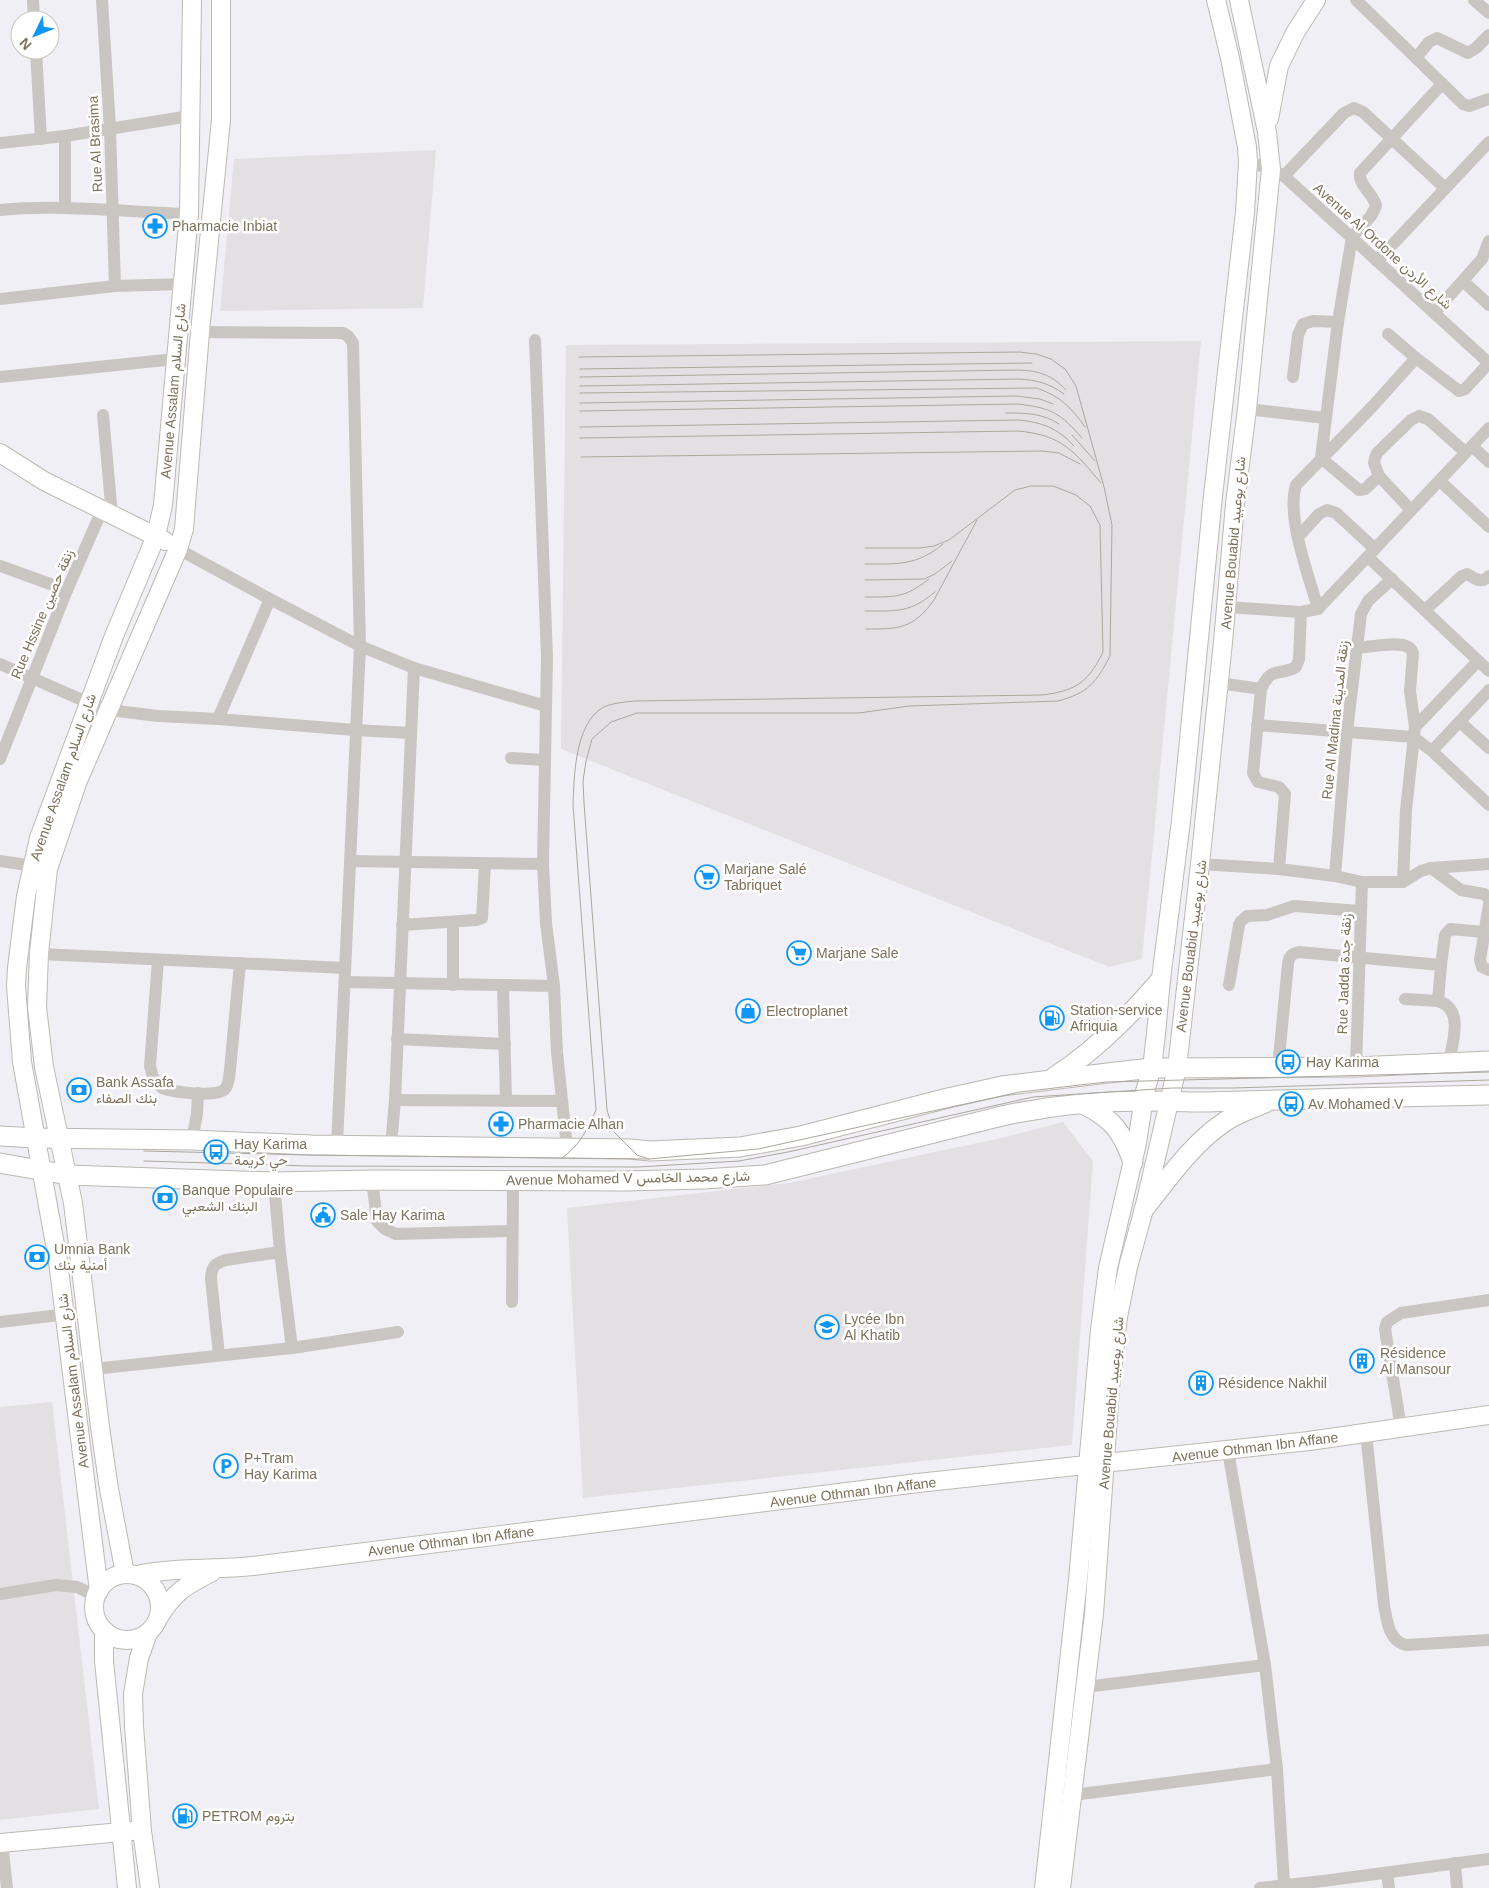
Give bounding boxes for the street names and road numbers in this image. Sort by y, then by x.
street label: Rue Al Brasima [84,95,106,193]
street label: Avenue Al Ordone شارع الأردن [1309,180,1455,315]
street label: Avenue Assalam شارع السلام [157,303,192,480]
street label: Avenue Bouabid شارع بوعبيد [1217,456,1252,630]
street label: Rue Hssine زنقة حصين [7,547,78,682]
street label: Rue Al Madina زنقة المدينة [1319,639,1352,800]
street label: Avenue Assalam شارع السلام [27,691,102,864]
street label: Avenue Bouabid شارع بوعبيد [1172,859,1212,1033]
street label: Rue Jadda زنقة جدة [1334,913,1355,1035]
street label: Avenue Mohamed V شارع محمد الخامس [506,1168,750,1191]
street label: Avenue Assalam شارع السلام [54,1292,95,1469]
street label: Avenue Bouabid شارع بوعبيد [1095,1316,1130,1490]
street label: Avenue Othman Ibn Affane [1171,1429,1339,1465]
street label: Avenue Othman Ibn Affane [769,1474,937,1510]
street label: Avenue Othman Ibn Affane [367,1523,535,1559]

